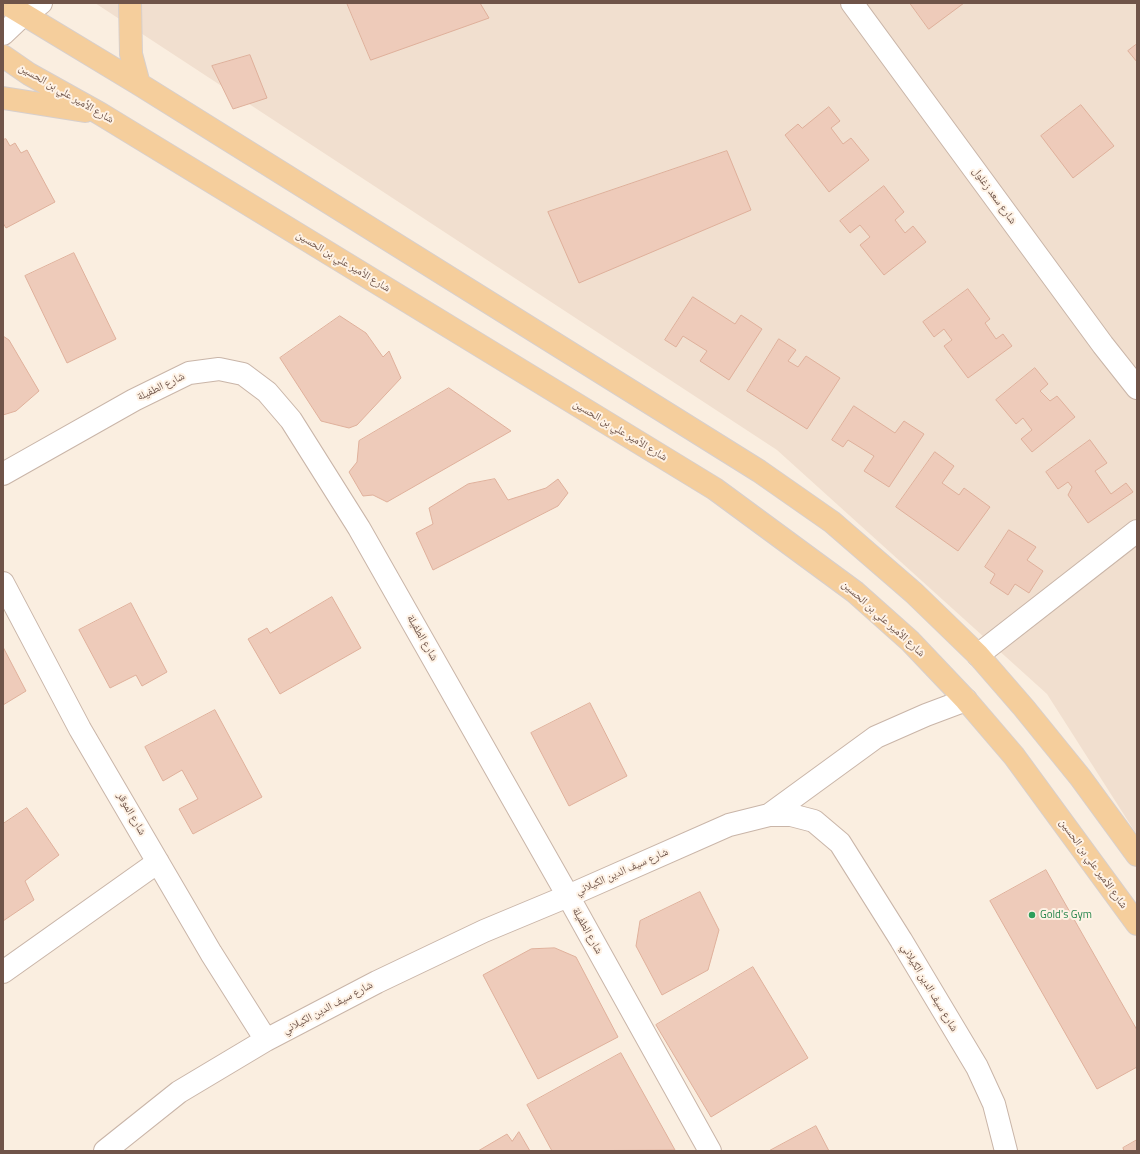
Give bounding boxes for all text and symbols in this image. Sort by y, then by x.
street label: شارع الأمير علي بن الحسين [16,61,116,127]
street label: شارع سعد زغلول [969,165,1019,227]
street label: شارع الأمير علي بن الحسين [294,229,392,295]
street label: شارع الطفيلة [135,370,187,404]
street label: شارع الأمير علي بن الحسين [571,398,669,464]
street label: شارع الأمير علي بن الحسين [839,578,927,660]
street label: شارع الطفيلة [404,613,440,663]
street label: شارع الموقر [114,790,148,838]
street label: شارع الأمير علي بن الحسين [1056,817,1130,911]
street label: شارع سيف الدين الكيلاني [574,846,670,898]
street label: شارع الطفيلة [569,905,605,957]
place label: Gold's Gym [1040,908,1092,922]
marker: Gold's Gym [1027,910,1037,920]
street label: شارع سيف الدين الكيلاني [898,942,960,1034]
street label: شارع سيف الدين الكيلاني [281,979,375,1037]

